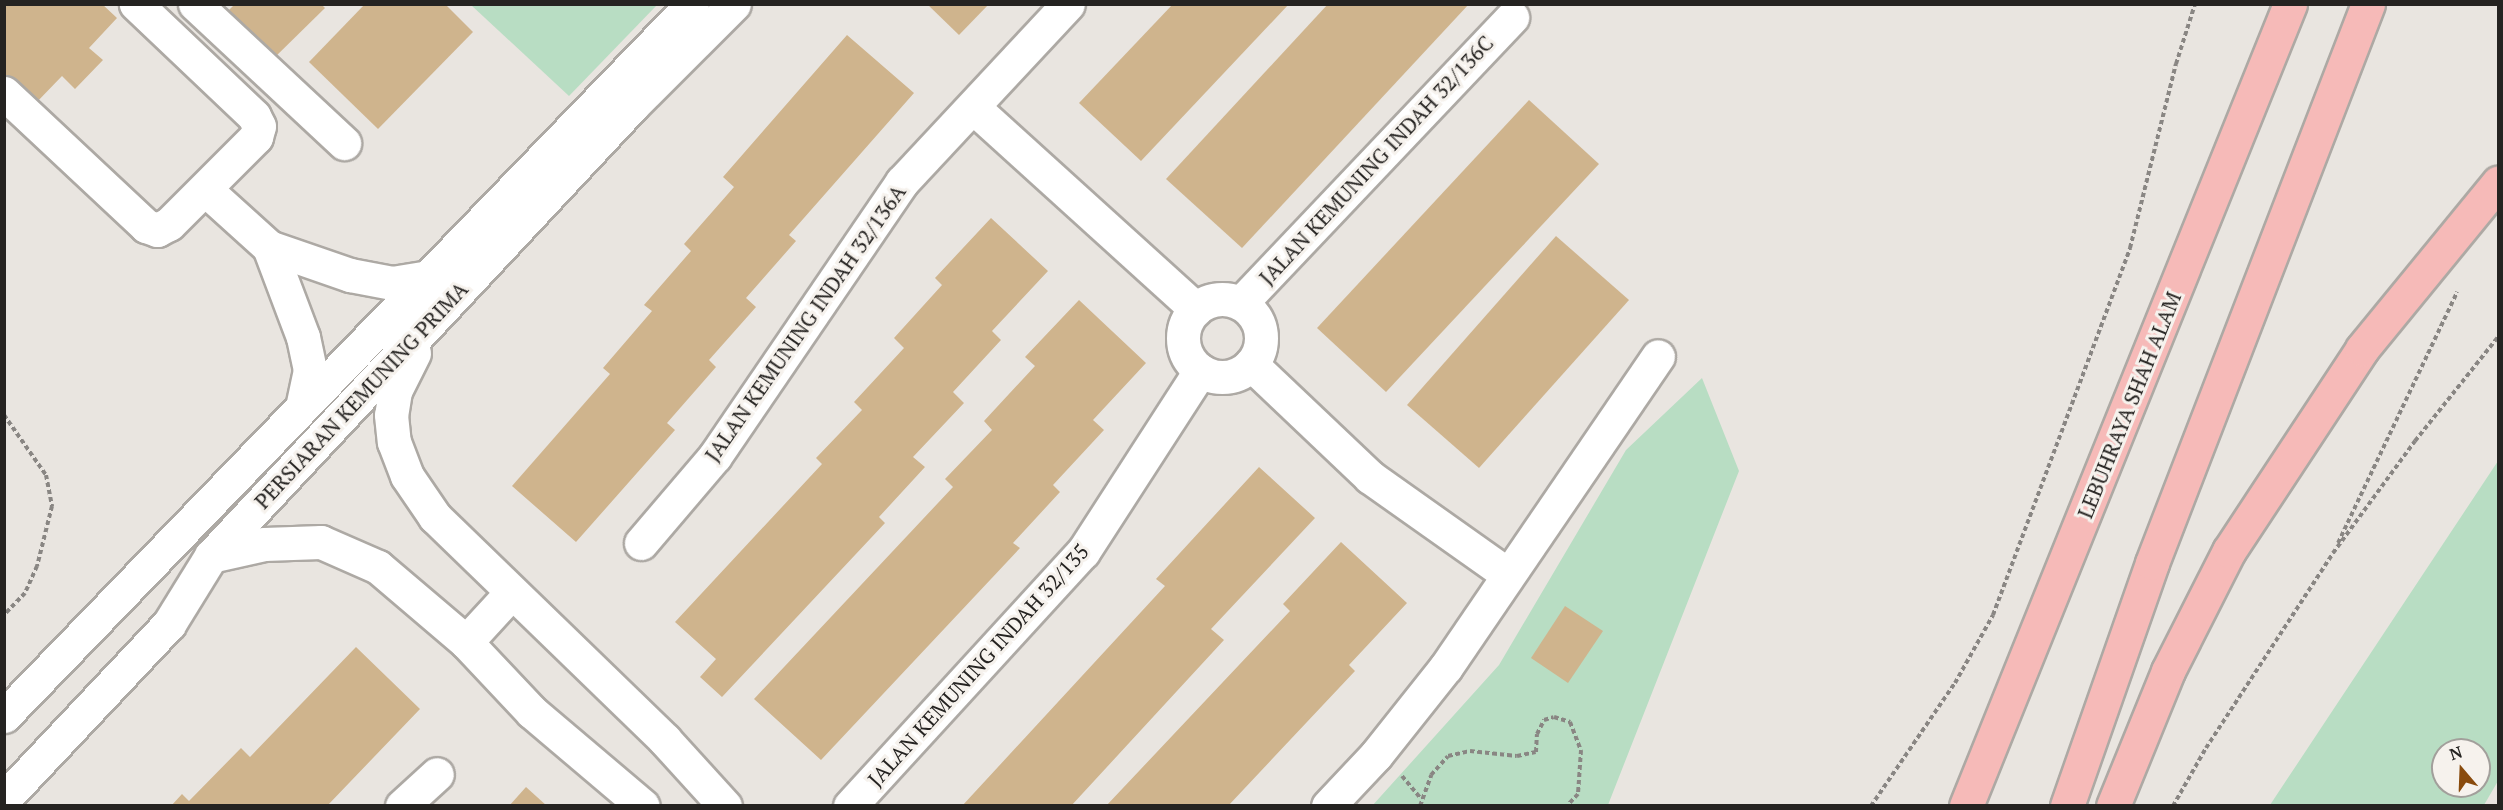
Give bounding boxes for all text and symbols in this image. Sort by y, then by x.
street label: JALAN KEMUNING INDAH 32/136C [1254,30,1498,290]
street label: JALAN KEMUNING INDAH 32/136A [699,180,911,466]
street label: PERSIARAN KEMUNING PRIMA [249,276,473,514]
street label: LEBUHRAYA SHAH ALAM [2072,288,2186,522]
street label: JALAN KEMUNING INDAH 32/135 [862,538,1094,792]
north arrow [2431,738,2491,798]
text: N [2446,740,2465,765]

